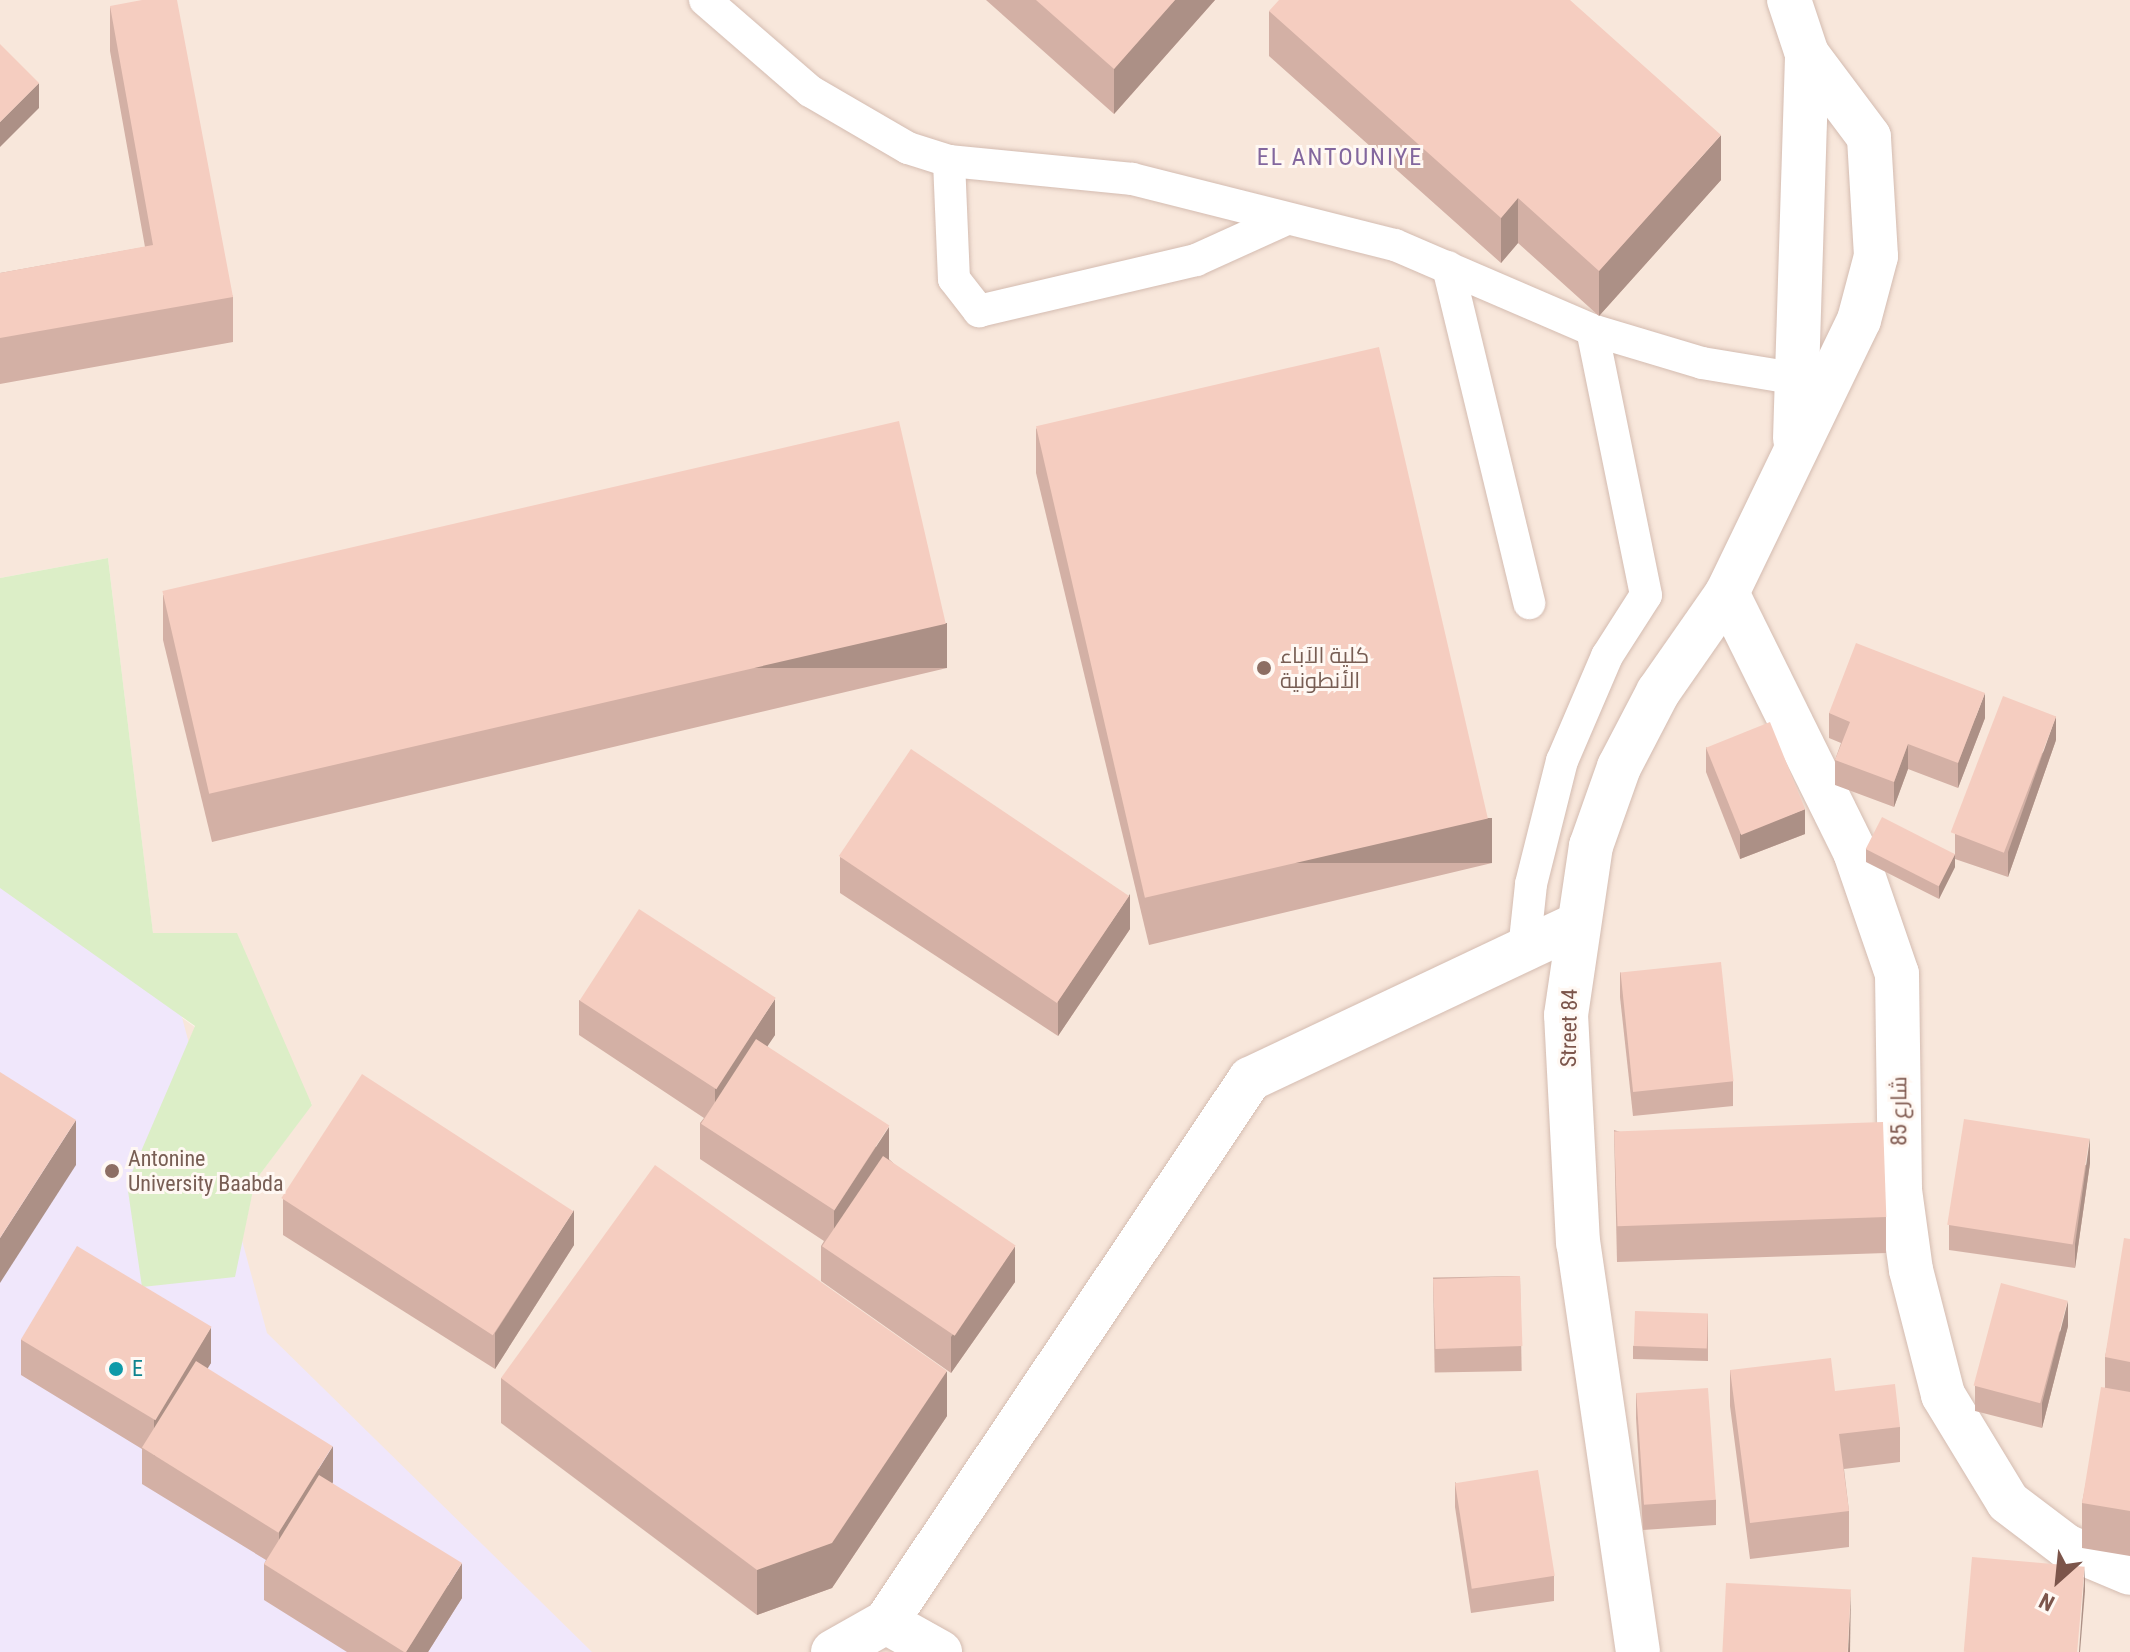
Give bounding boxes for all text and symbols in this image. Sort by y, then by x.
district label: EL ANTOUNIYE [1257,144,1423,172]
place label: كلية الآباء الأنطونية [1280,642,1369,694]
marker: كلية الآباء الأنطونية [1255,659,1273,677]
street label: Street 84 [1555,989,1583,1067]
street label: شارع 85 [1886,1076,1912,1146]
place label: Antonine University Baabda [128,1145,284,1196]
marker: Antonine University Baabda [103,1162,121,1180]
place label: E [132,1356,143,1382]
marker: E [107,1360,125,1378]
north arrow [2018,1540,2098,1620]
text: N [2035,1588,2059,1616]

